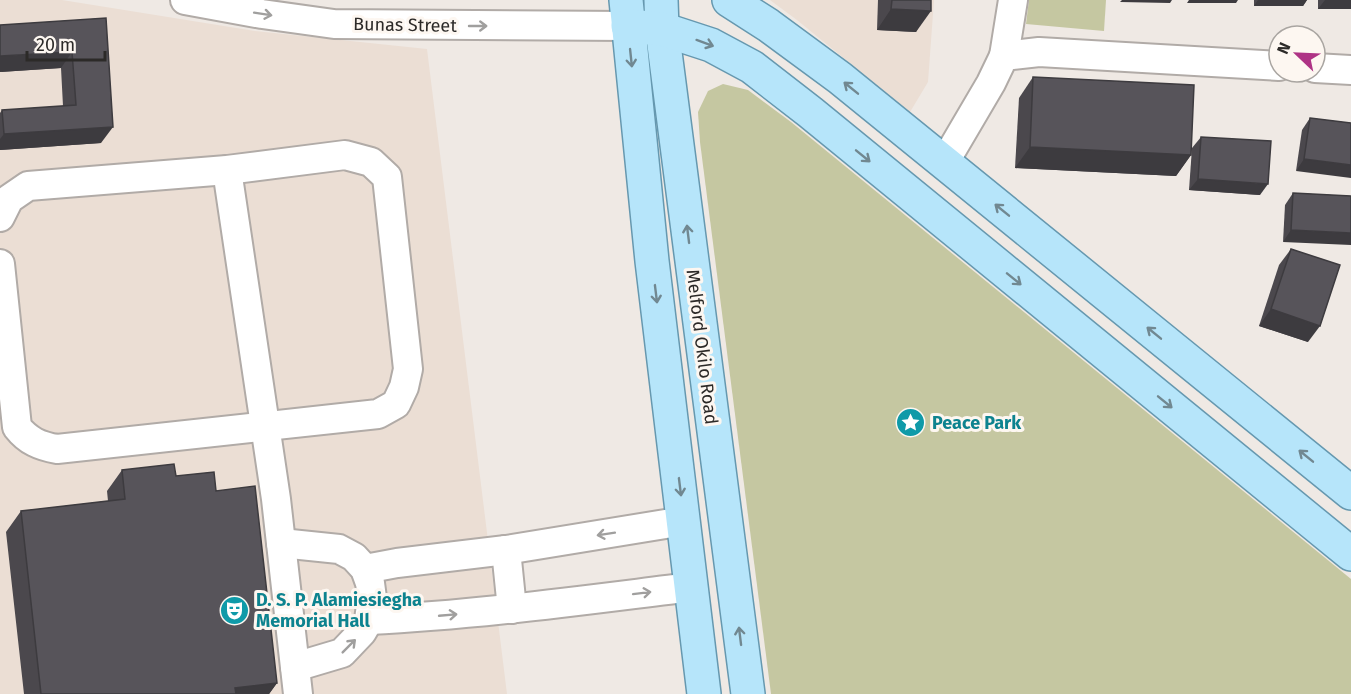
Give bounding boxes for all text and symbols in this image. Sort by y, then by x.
one-way arrow [253,9,272,20]
street label: Bunas Street [353,13,457,37]
one-way arrow [468,20,488,32]
scale bar [27,24,105,62]
north arrow [1267,24,1327,84]
text: 20 m [36,34,75,56]
one-way arrow [695,39,714,50]
text: N [1273,40,1294,57]
one-way arrow [626,48,637,68]
one-way arrow [843,81,859,94]
one-way arrow [855,149,871,162]
one-way arrow [995,204,1011,217]
one-way arrow [682,225,693,245]
street label: Melford Okilo Road [682,268,722,426]
one-way arrow [1006,272,1021,286]
one-way arrow [651,283,662,303]
one-way arrow [1147,326,1162,340]
one-way arrow [1157,396,1173,409]
place icon: Peace Park [895,407,927,439]
place label: Peace Park [932,412,1022,434]
one-way arrow [1298,449,1314,462]
one-way arrow [675,477,686,497]
one-way arrow [596,528,616,539]
one-way arrow [632,587,652,598]
place label: D. S. P. Alamiesiegha Memorial Hall [256,589,422,632]
theatre icon: D. S. P. Alamiesiegha Memorial Hall [219,594,251,626]
one-way arrow [438,609,458,620]
one-way arrow [734,627,745,646]
one-way arrow [341,639,356,654]

